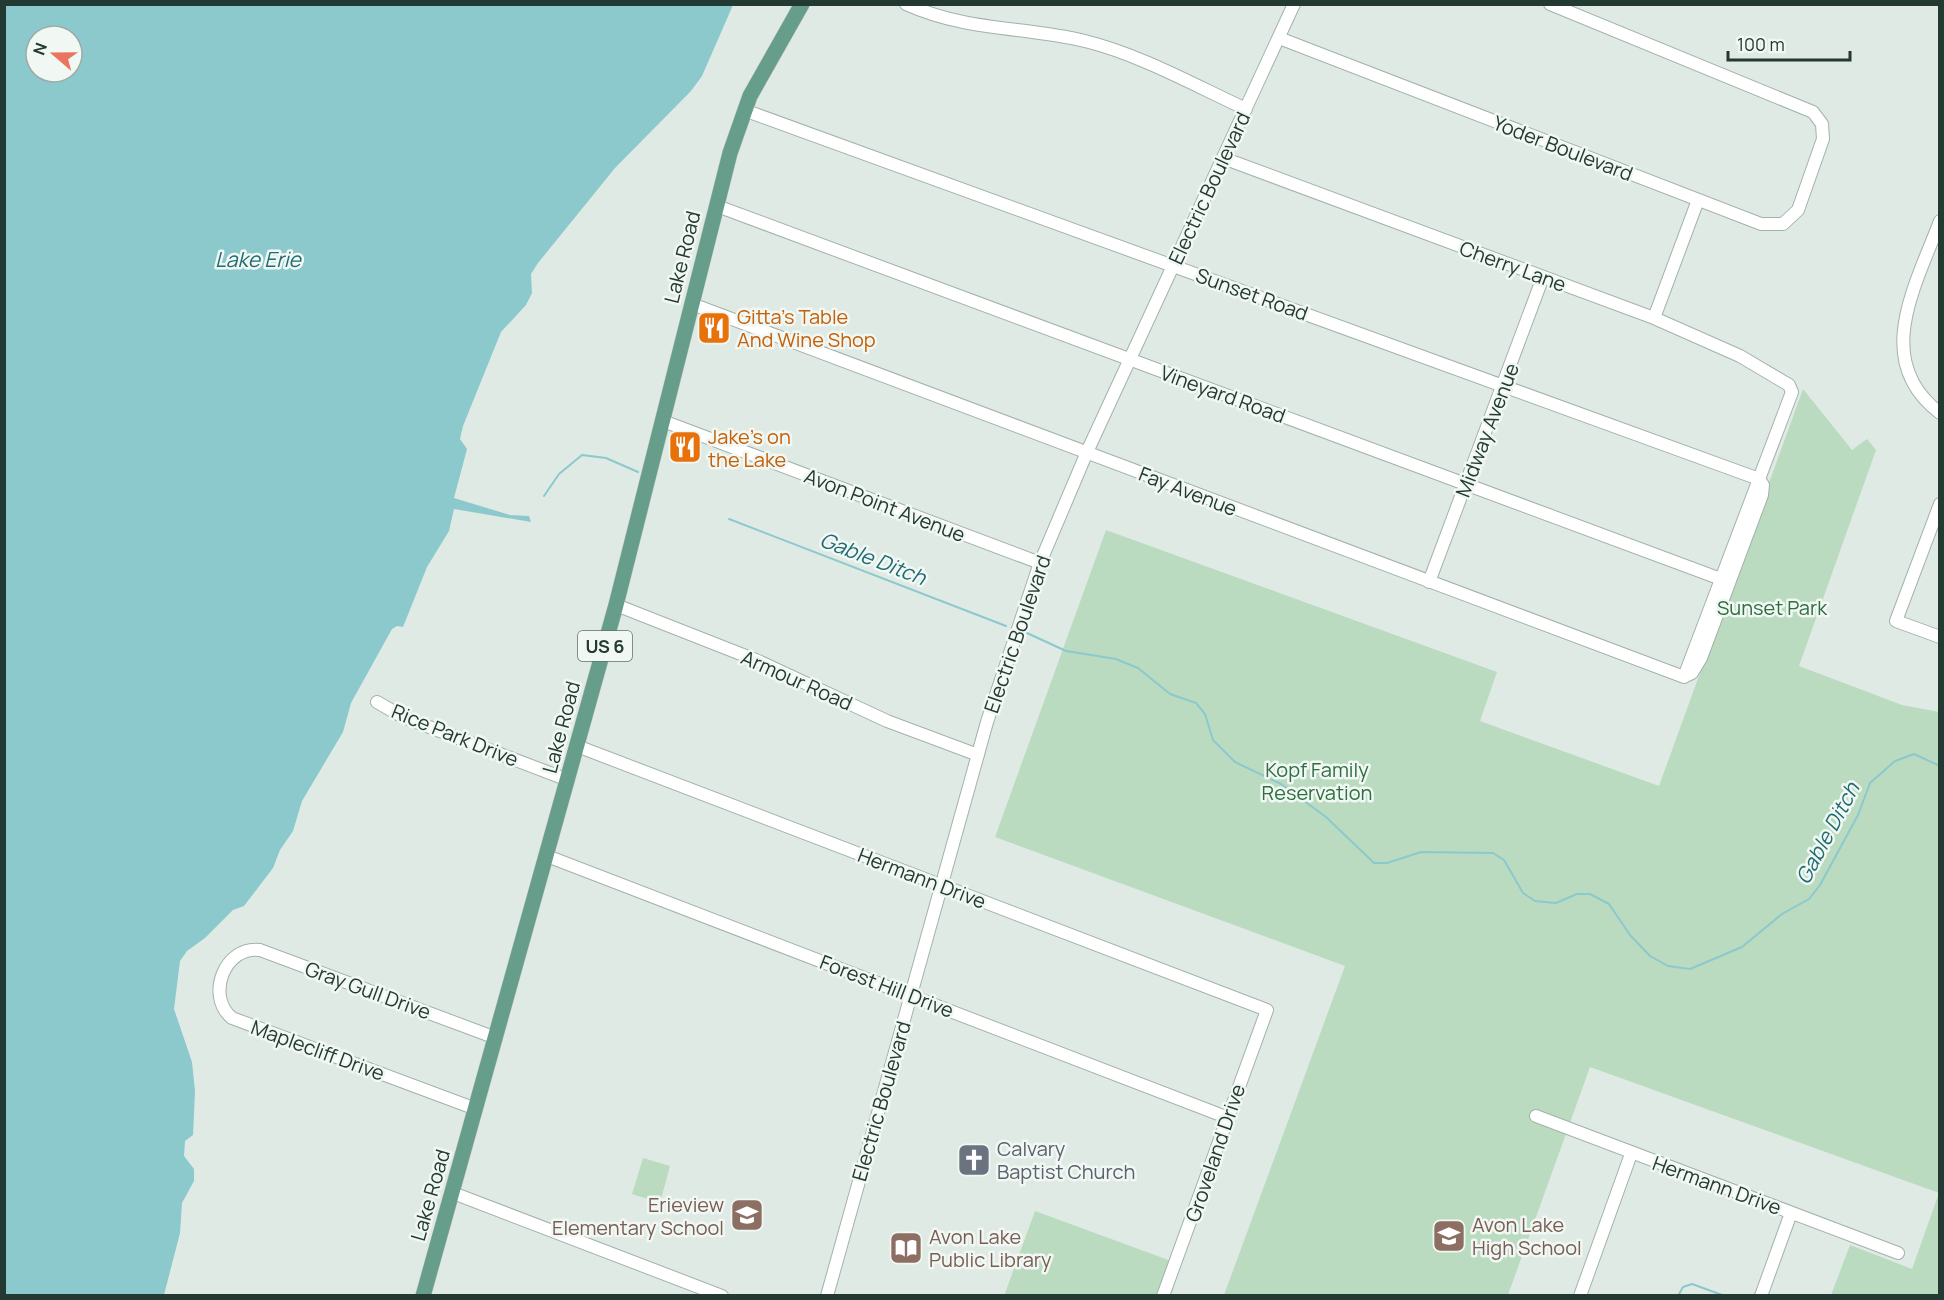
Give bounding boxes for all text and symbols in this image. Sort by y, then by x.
north arrow [24,24,84,84]
scale bar [1728,24,1850,62]
text: 100 m [1737,32,1785,56]
text: N [28,40,52,58]
street label: Electric Boulevard [1162,107,1256,269]
street label: Yoder Boulevard [1489,109,1637,187]
street label: Lake Road [658,208,706,306]
street label: Cherry Lane [1456,234,1570,298]
water label: Lake Erie [215,245,303,273]
street label: Sunset Road [1192,261,1312,327]
place label: Gitta's Table And Wine Shop [737,303,876,353]
restaurant icon: Gitta's Table And Wine Shop [696,310,732,346]
street label: Vineyard Road [1157,359,1289,429]
street label: Midway Avenue [1449,359,1525,501]
place label: Jake's on the Lake [708,423,791,473]
restaurant icon: Jake's on the Lake [667,429,703,465]
street label: Fay Avenue [1135,460,1241,522]
street label: Avon Point Avenue [801,462,969,548]
water label: Gable Ditch [816,525,931,592]
street label: Electric Boulevard [977,551,1057,717]
park label: Sunset Park [1717,594,1828,621]
road number: US 6 [578,631,632,661]
street label: Armour Road [737,643,857,717]
street label: Lake Road [536,678,586,776]
street label: Rice Park Drive [388,697,522,773]
park label: Kopf Family Reservation [1262,756,1372,806]
water label: Gable Ditch [1788,776,1866,889]
street label: Hermann Drive [854,841,990,915]
street label: Forest Hill Drive [816,948,958,1024]
street label: Gray Gull Drive [301,955,435,1025]
street label: Maplecliff Drive [247,1013,389,1087]
street label: Electric Boulevard [845,1018,917,1184]
street label: Groveland Drive [1179,1080,1251,1226]
place label: Calvary Baptist Church [997,1135,1135,1185]
church icon: Calvary Baptist Church [956,1142,992,1178]
street label: Lake Road [404,1146,456,1244]
street label: Hermann Drive [1649,1149,1785,1221]
place label: Erieview Elementary School [552,1191,724,1241]
school or university icon: Erieview Elementary School [729,1197,765,1233]
place label: Avon Lake High School [1472,1211,1582,1261]
school or university icon: Avon Lake High School [1431,1218,1467,1254]
place label: Avon Lake Public Library [929,1223,1052,1273]
library icon: Avon Lake Public Library [888,1230,924,1266]

